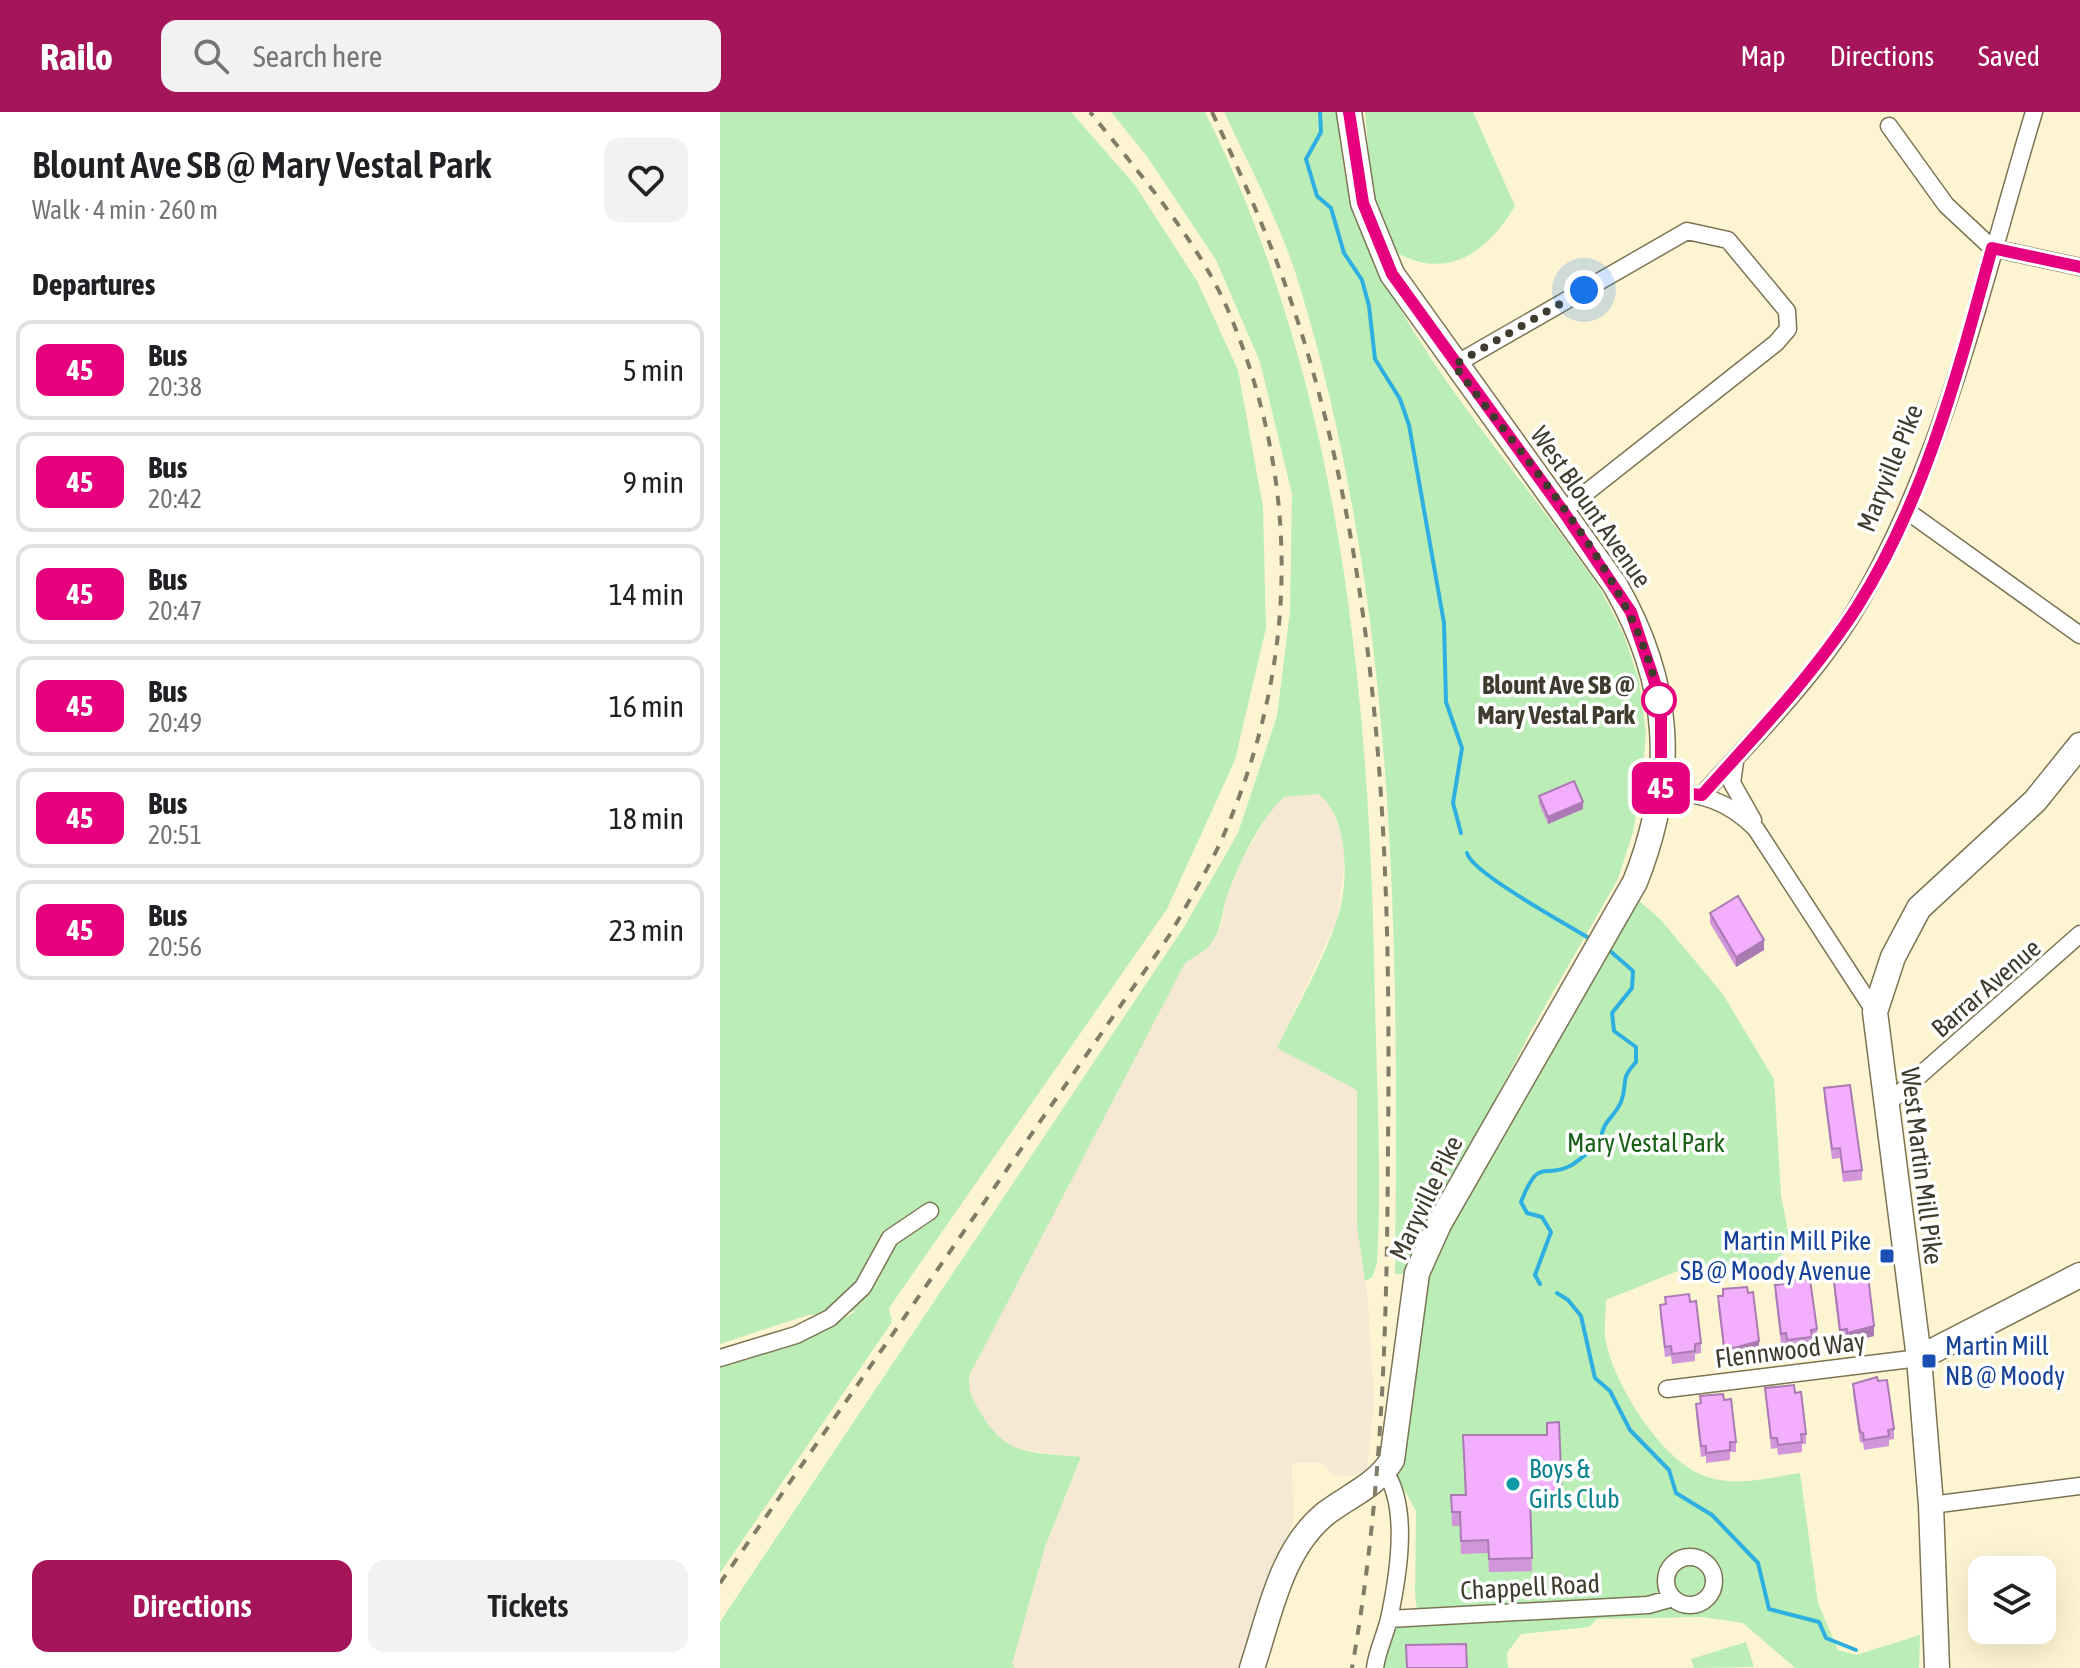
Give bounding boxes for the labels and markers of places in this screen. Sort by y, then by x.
place label: Blount Ave SB @ Mary Vestal Park [1477,670,1636,730]
marker: Blount Ave SB @ Mary Vestal Park [1642,683,1676,717]
place label: Martin Mill Pike SB @ Moody Avenue [1680,1226,1871,1286]
marker: Martin Mill Pike SB @ Moody Avenue [1878,1247,1896,1265]
place label: Martin Mill NB @ Moody [1945,1331,2065,1391]
marker: Martin Mill NB @ Moody [1920,1352,1938,1370]
place label: Boys & Girls Club [1529,1454,1620,1514]
marker: Boys & Girls Club [1504,1475,1522,1493]

